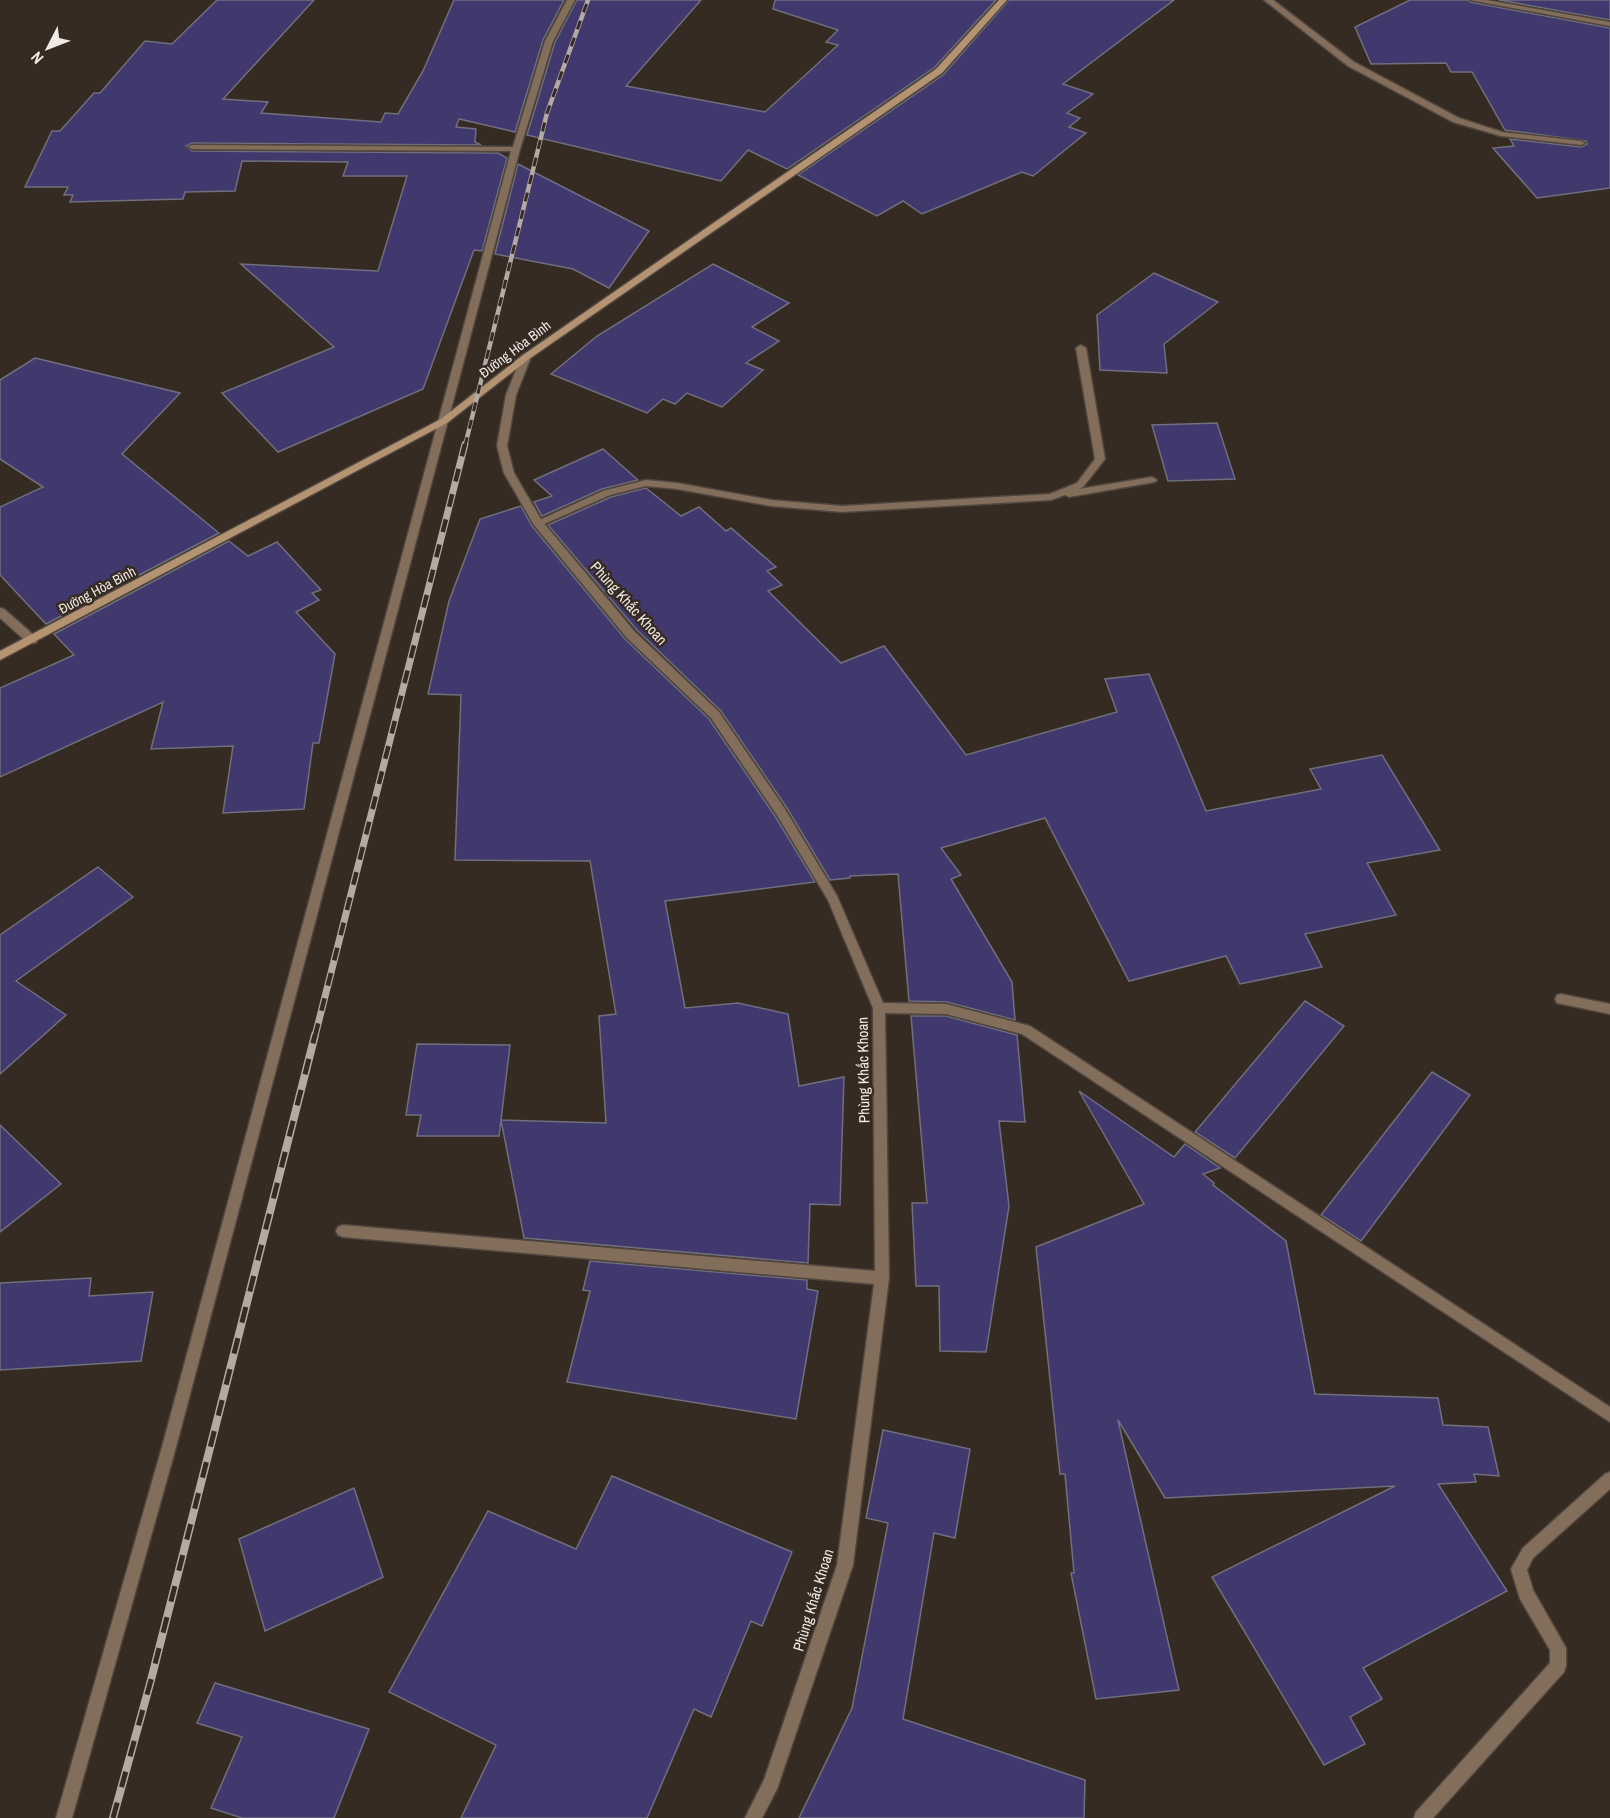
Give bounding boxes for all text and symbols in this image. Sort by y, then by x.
north arrow [18,18,78,78]
text: N [26,47,48,69]
street label: Đường Hòa Bình [476,316,554,382]
street label: Phùng Khắc Khoan [586,557,672,649]
street label: Đường Hòa Bình [55,562,139,618]
street label: Phùng Khắc Khoan [852,1017,874,1123]
street label: Phùng Khắc Khoan [787,1546,839,1654]

